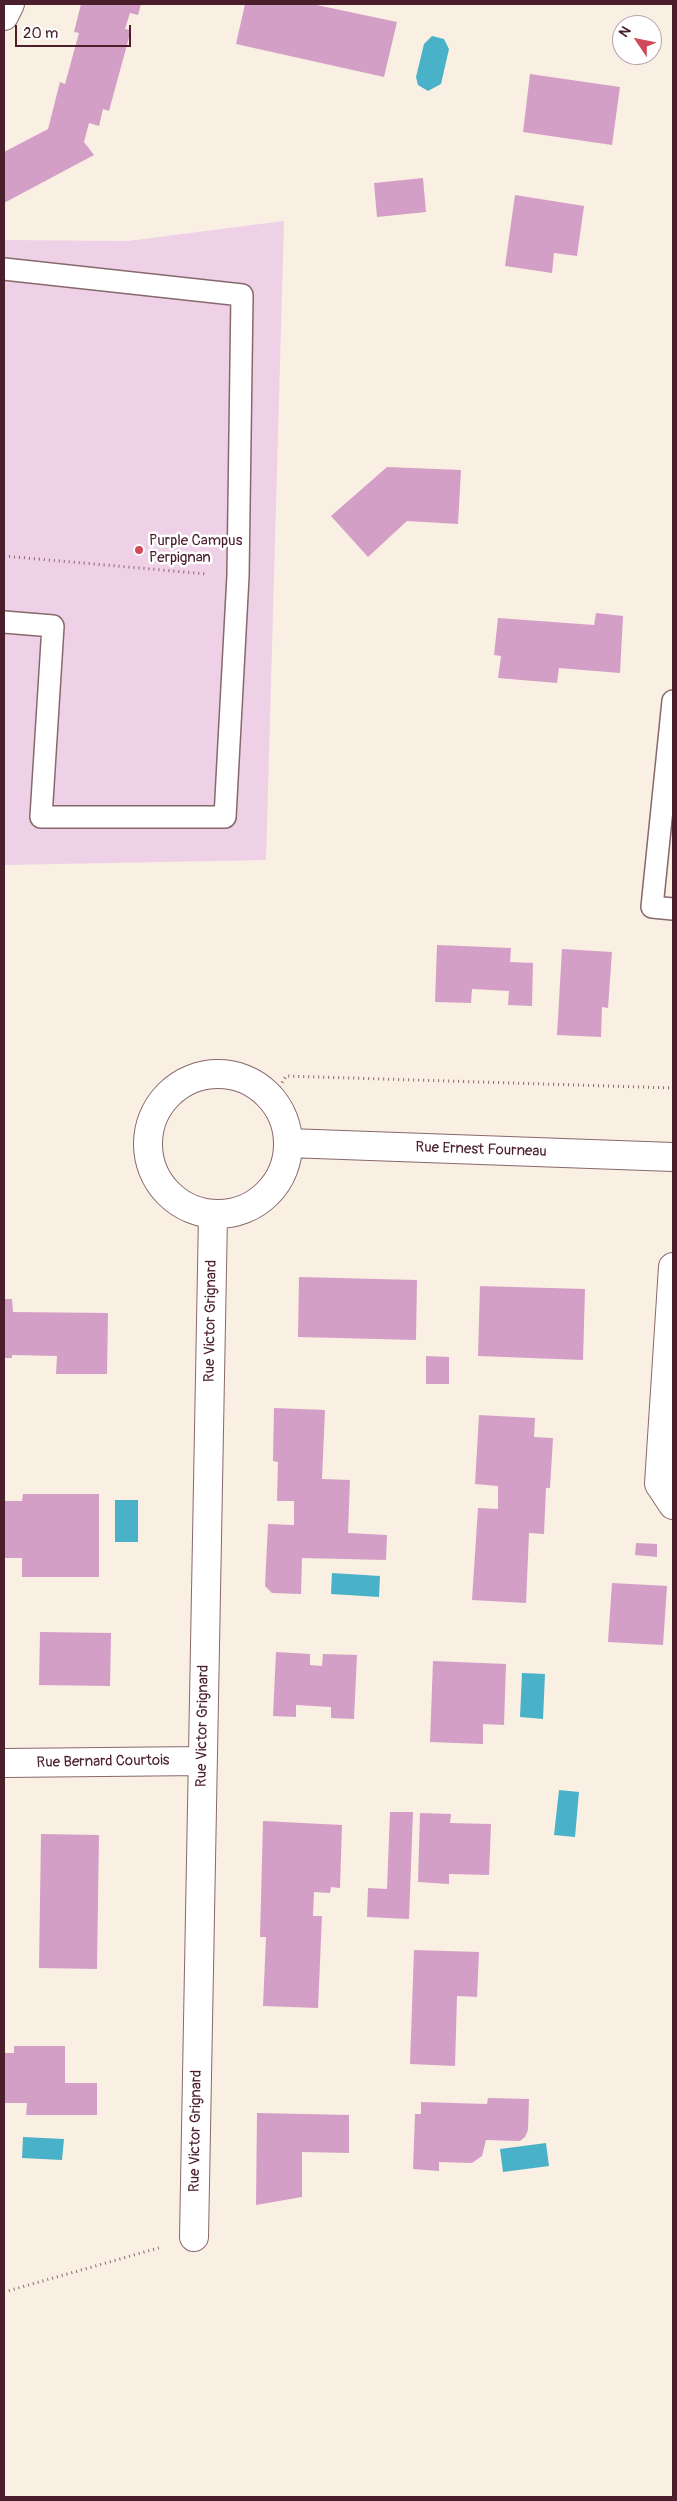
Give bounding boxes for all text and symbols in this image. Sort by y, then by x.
scale bar [18,15,134,47]
north arrow [612,15,662,65]
text: N [615,23,635,41]
text: 20 m [23,24,58,43]
place label: Purple Campus Perpignan [149,532,242,567]
marker: Purple Campus Perpignan [133,544,145,556]
street label: Rue Ernest Fourneau [415,1139,547,1161]
street label: Rue Victor Grignard [201,1260,221,1382]
street label: Rue Victor Grignard [193,1665,213,1787]
street label: Rue Bernard Courtois [36,1752,170,1772]
street label: Rue Victor Grignard [186,2070,206,2192]

